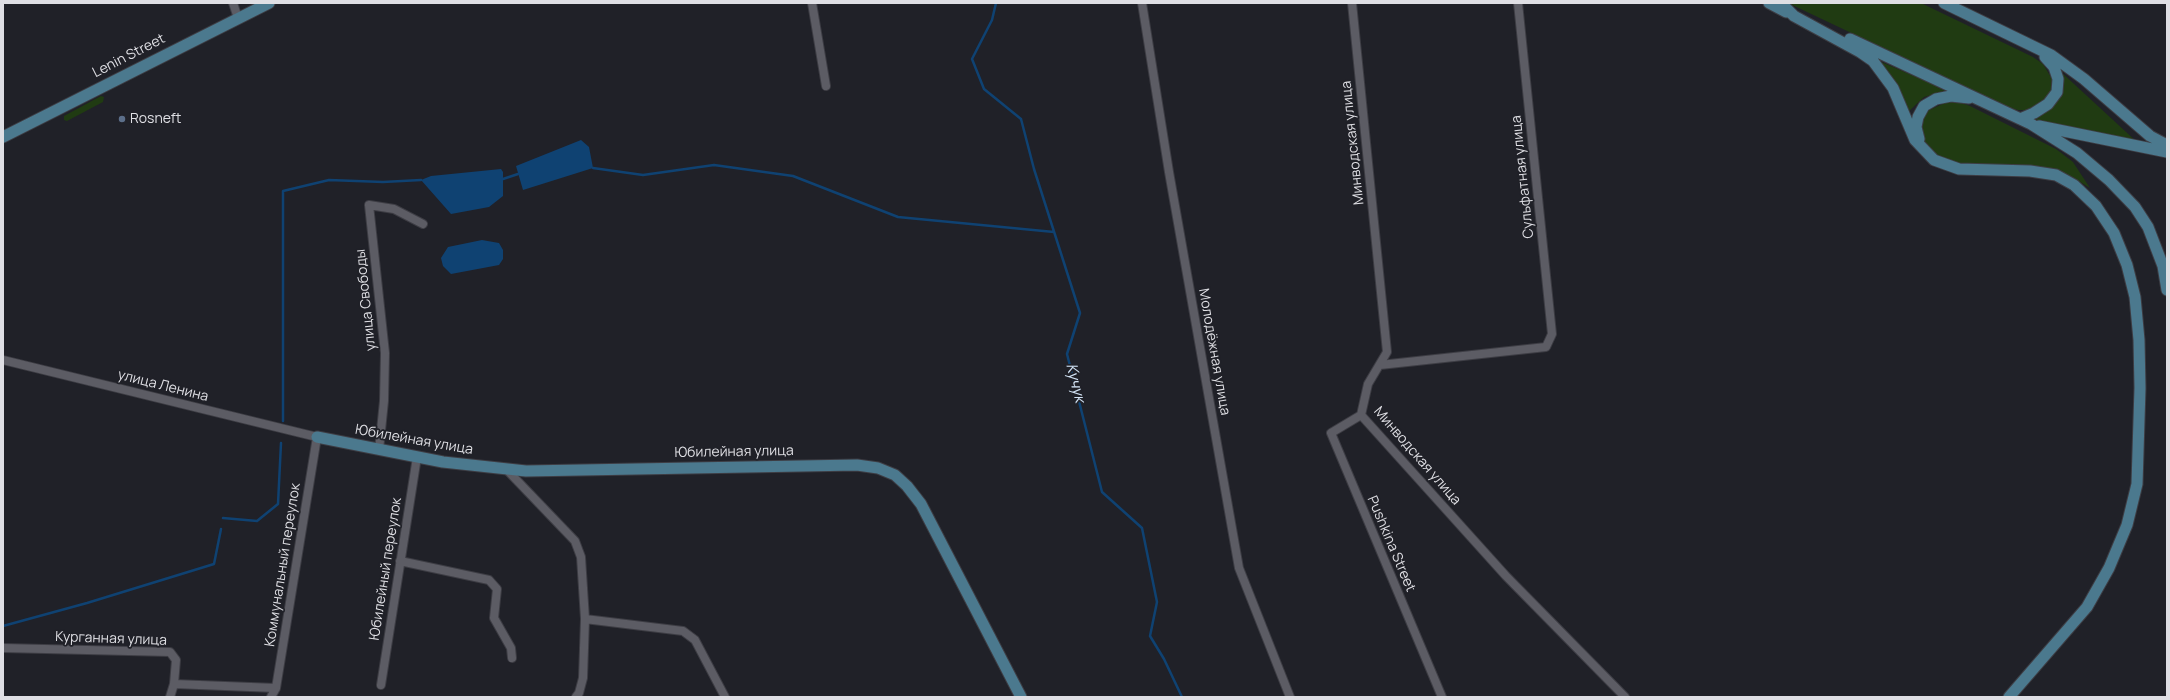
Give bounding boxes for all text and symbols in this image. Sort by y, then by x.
street label: Lenin Street [90,31,168,81]
street label: Минводская улица [1338,80,1368,206]
place label: Rosneft [130,111,181,127]
marker: Rosneft [117,114,127,124]
street label: Сульфатная улица [1508,115,1538,239]
street label: улица Свободы [352,248,380,352]
street label: Молодёжная улица [1195,287,1233,417]
water label: Кучук [1061,362,1089,404]
street label: улица Ленина [116,367,210,405]
street label: Минводская улица [1370,403,1464,509]
street label: Юбилейная улица [354,421,474,459]
street label: Юбилейная улица [674,443,794,461]
street label: Коммунальный переулок [262,482,304,648]
street label: Pushkina Street [1363,493,1419,595]
street label: Юбилейный переулок [366,496,406,642]
street label: Курганная улица [55,629,167,649]

